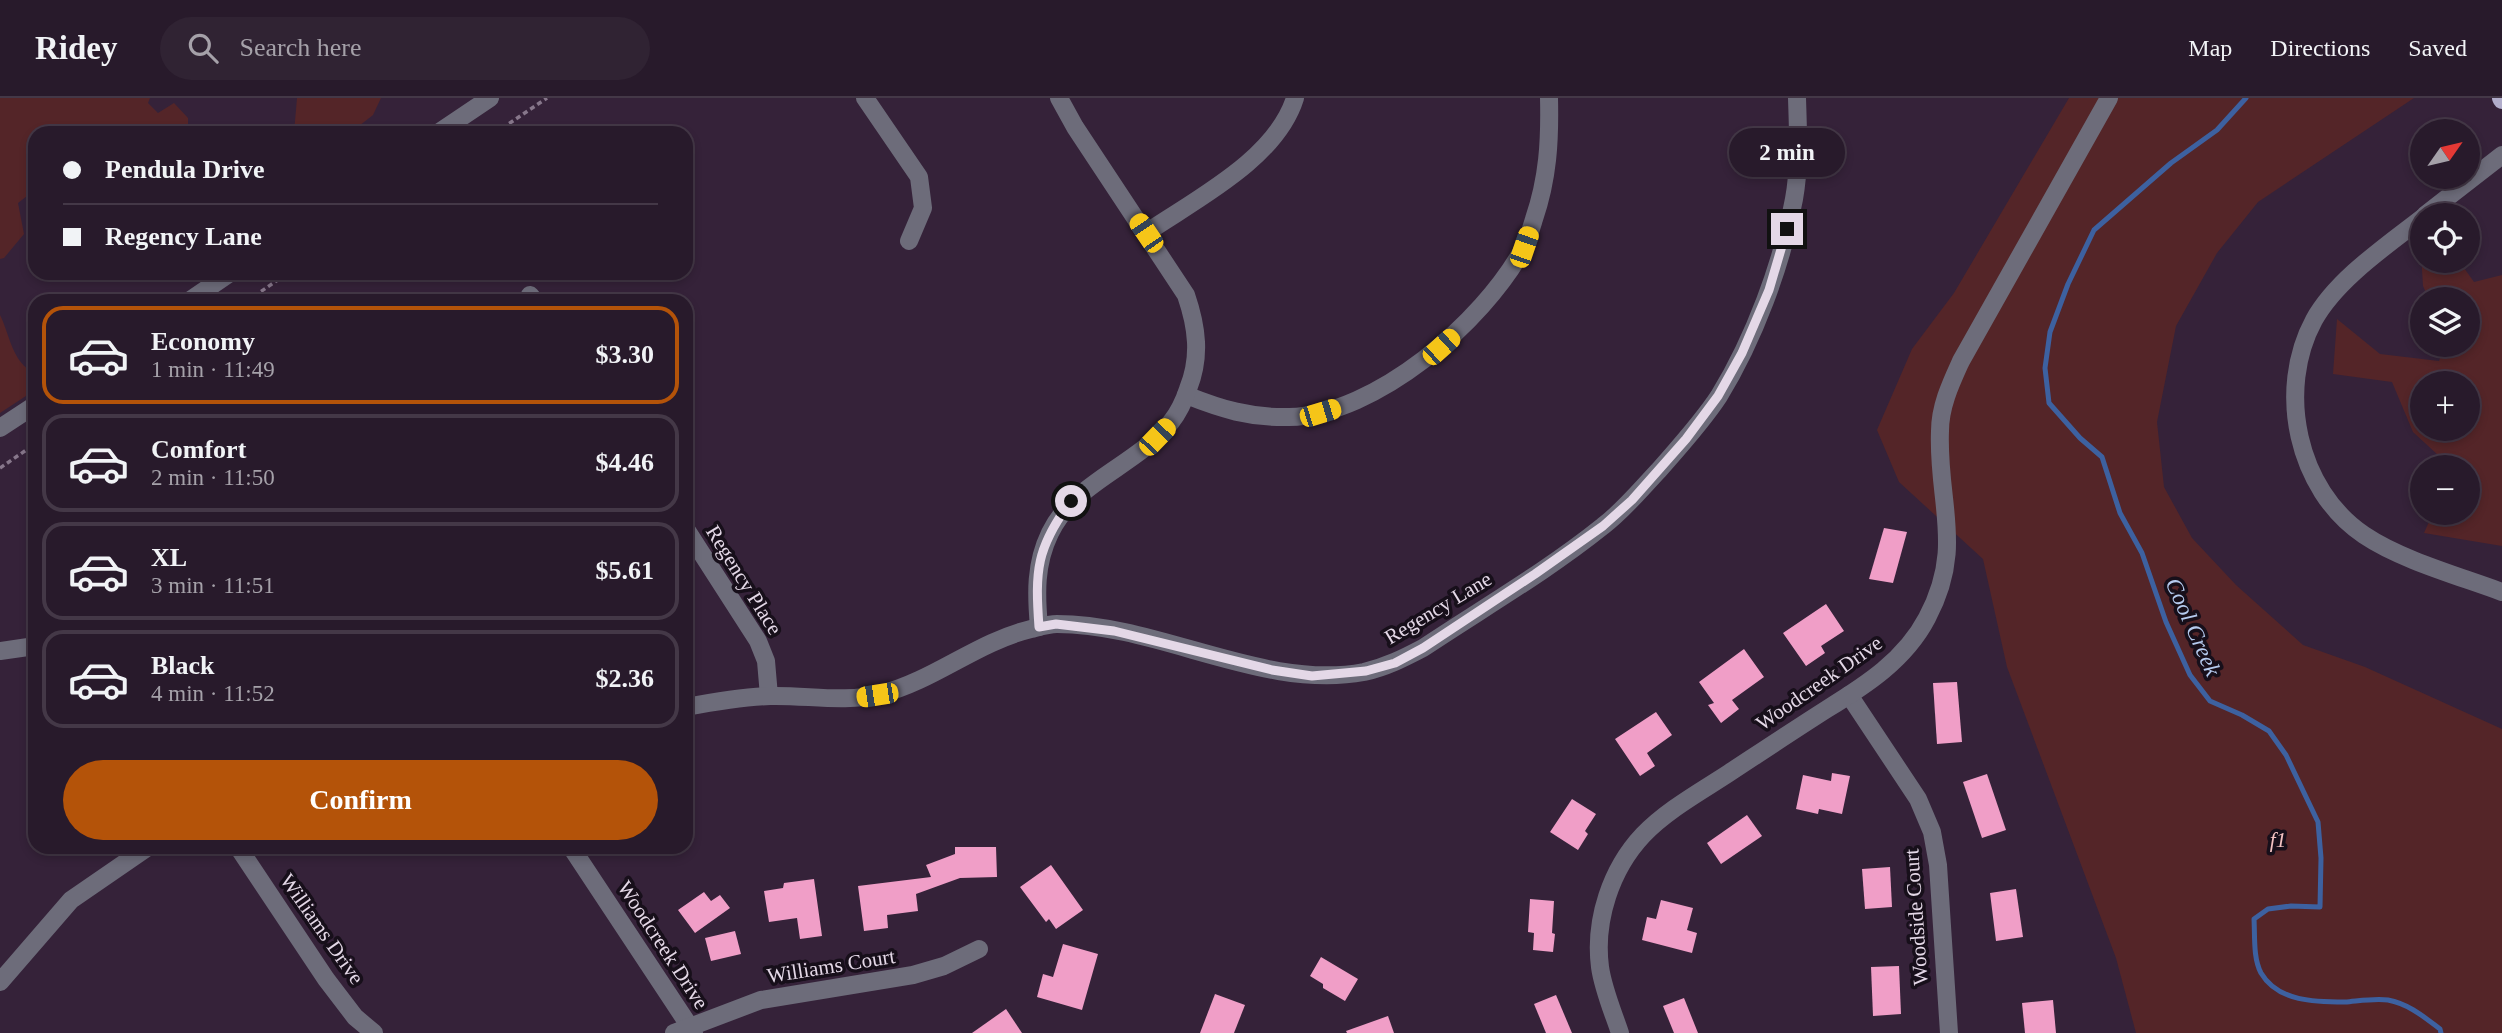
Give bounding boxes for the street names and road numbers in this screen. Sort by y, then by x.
street label: Regency Place [701,521,787,639]
street label: Regency Lane [1380,567,1496,649]
street label: Woodcreek Drive [1751,631,1887,735]
street label: Woodside Court [1899,848,1933,986]
street label: Williams Drive [275,869,369,989]
street label: Woodcreek Drive [613,876,713,1014]
street label: Williams Court [765,944,897,988]

